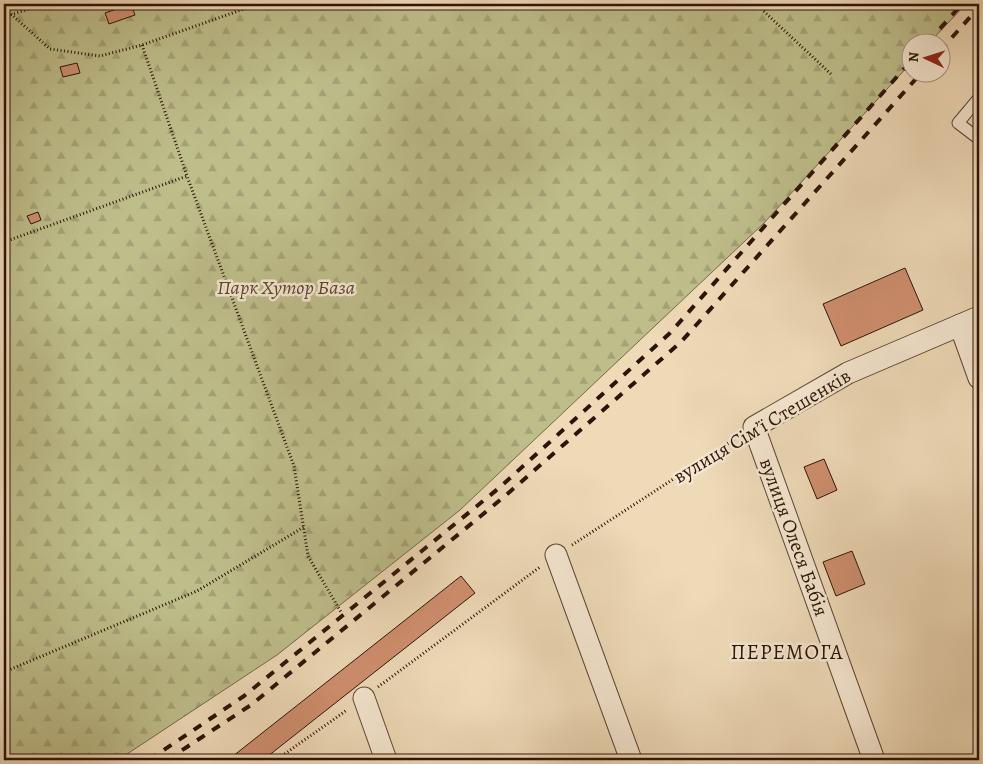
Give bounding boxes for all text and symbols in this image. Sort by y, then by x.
north arrow [900,32,950,82]
text: N [904,51,923,63]
park label: Парк Хутор База [217,274,355,301]
street label: вулиця Сімʼї Стешенків [668,362,856,490]
street label: вулиця Олеся Бабія [753,454,835,620]
district label: ПЕРЕМОГА [731,638,843,666]

